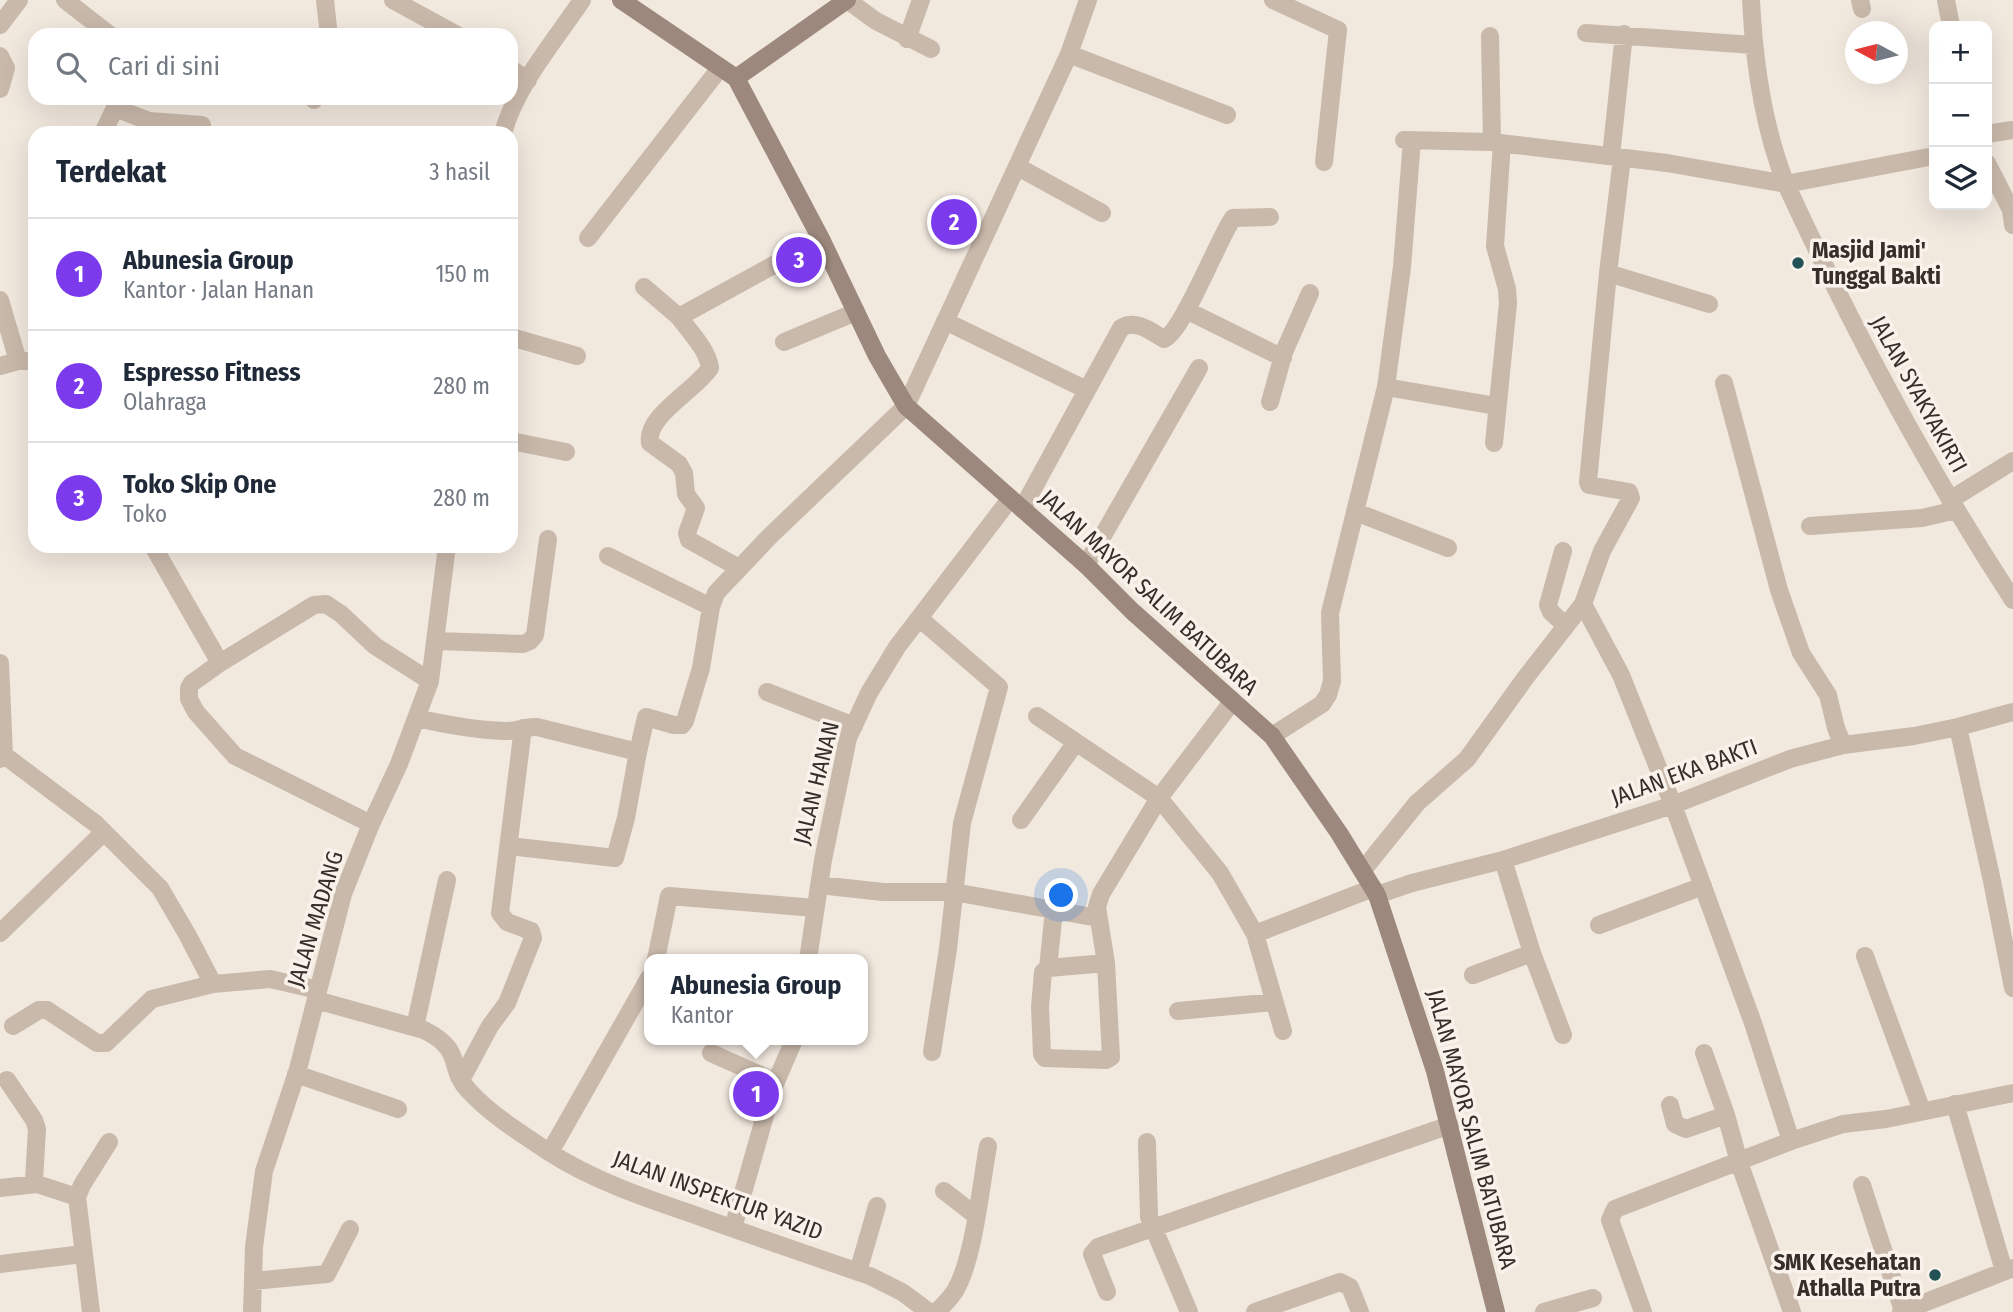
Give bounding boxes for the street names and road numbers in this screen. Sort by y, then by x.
street label: JALAN SYAKYAKIRTI [1864,311,1974,477]
street label: JALAN MAYOR SALIM BATUBARA [1034,483,1264,701]
street label: JALAN HANAN [787,718,845,848]
street label: JALAN EKA BAKTI [1607,733,1761,811]
street label: JALAN MADANG [281,848,349,990]
street label: JALAN MAYOR SALIM BATUBARA [1421,986,1523,1272]
street label: JALAN INSPEKTUR YAZID [609,1144,827,1246]

